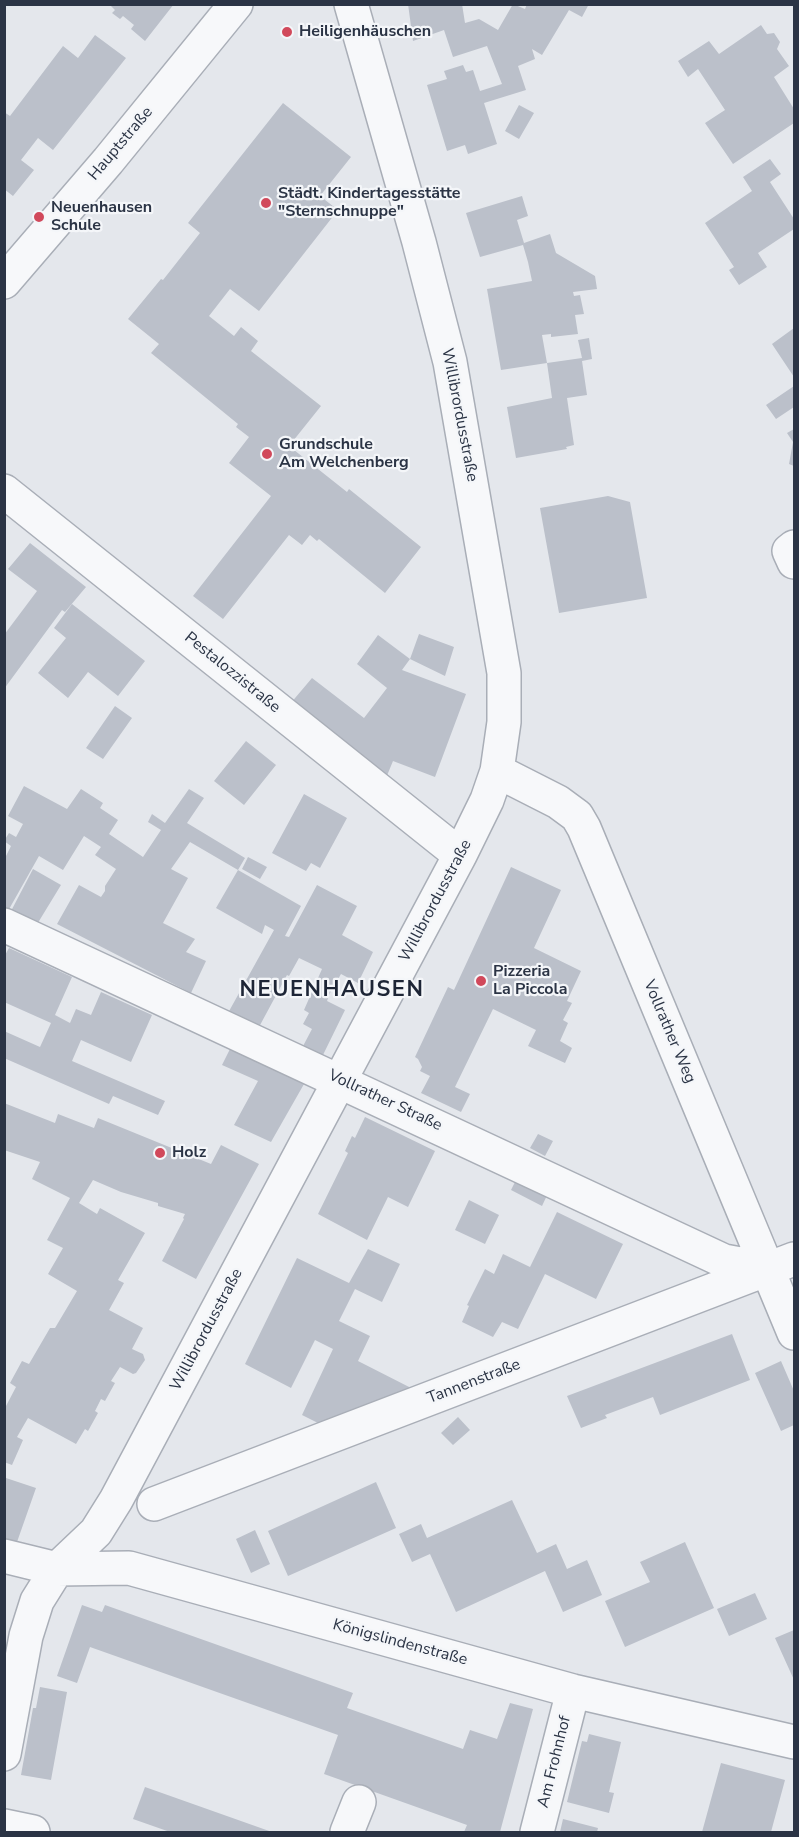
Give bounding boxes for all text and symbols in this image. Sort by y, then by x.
place label: Heiligenhäuschen [299,22,431,42]
marker: Heiligenhäuschen [280,25,294,39]
street label: Hauptstraße [85,103,157,185]
place label: Städt. Kindertagesstätte "Sternschnuppe" [278,184,460,222]
marker: Städt. Kindertagesstätte "Sternschnuppe" [259,196,273,210]
place label: Neuenhausen Schule [51,198,152,236]
marker: Neuenhausen Schule [32,210,46,224]
street label: Willibrordusstraße [437,347,481,483]
place label: Grundschule Am Welchenberg [279,435,409,473]
marker: Grundschule Am Welchenberg [260,447,274,461]
street label: Pestalozzistraße [180,629,284,717]
street label: Willibrordusstraße [396,837,476,965]
place label: Pizzeria La Piccola [493,962,567,1000]
marker: Pizzeria La Piccola [474,974,488,988]
district label: NEUENHAUSEN [240,978,424,1004]
street label: Vollrather Weg [639,978,699,1086]
street label: Vollrather Straße [325,1066,445,1136]
place label: Holz [172,1143,206,1163]
marker: Holz [153,1146,167,1160]
street label: Willibrordusstraße [167,1266,247,1394]
street label: Tannenstraße [425,1355,523,1409]
street label: Königslindenstraße [331,1616,469,1670]
street label: Am Frohnhof [534,1714,576,1810]

